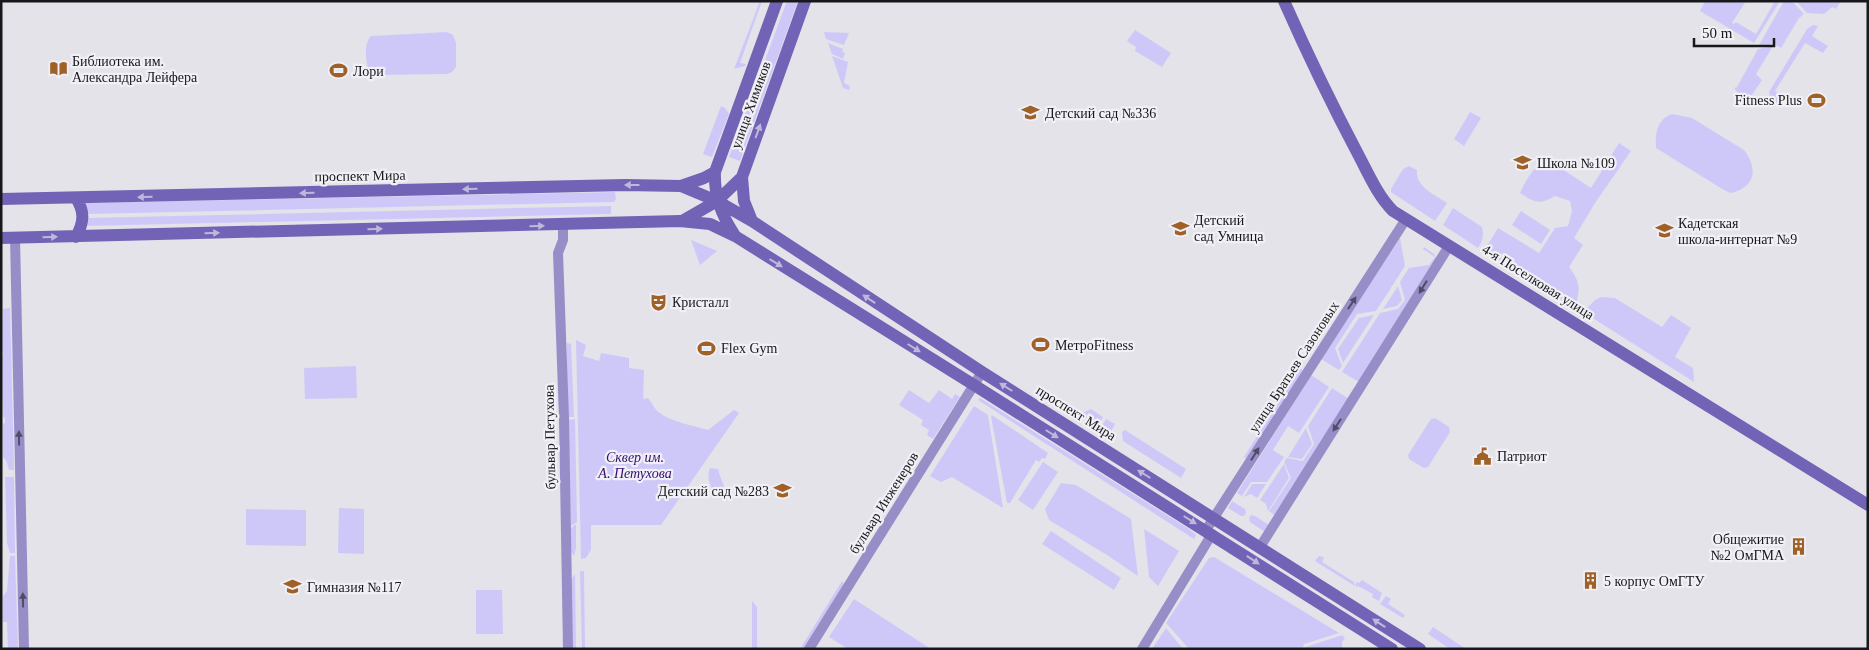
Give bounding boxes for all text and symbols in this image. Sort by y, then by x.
scale bar [1694,15,1774,47]
text: 50 m [1702,25,1733,41]
place label: Библиотека им. Александра Лейфера [72,54,198,85]
library icon: Библиотека им. Александра Лейфера [48,59,68,79]
street label: улица Химиков [728,59,774,151]
sports icon: Лори [329,61,349,81]
place label: Лори [353,64,384,79]
sports icon: Fitness Plus [1806,90,1826,110]
place label: Fitness Plus [1735,93,1802,108]
school or university icon: Детский сад №336 [1021,103,1041,123]
place label: Детский сад №336 [1045,106,1156,121]
one-way arrow [754,123,762,138]
school or university icon: Школа №109 [1513,153,1533,173]
place label: Школа №109 [1537,156,1615,171]
street label: проспект Мира [314,168,406,184]
one-way arrow [624,181,640,189]
one-way arrow [462,185,478,193]
one-way arrow [299,189,315,197]
one-way arrow [137,193,153,201]
place label: Детский сад Умница [1194,213,1264,244]
place label: Кадетская школа-интернат №9 [1678,216,1797,247]
school or university icon: Детский сад Умница [1170,218,1190,238]
school or university icon: Кадетская школа-интернат №9 [1654,221,1674,241]
one-way arrow [530,222,546,230]
one-way arrow [367,225,383,233]
one-way arrow [205,229,221,237]
one-way arrow [42,233,58,241]
street label: 4-я Поселковая улица [1479,241,1597,323]
one-way arrow [770,258,783,267]
one-way arrow [1419,280,1428,294]
theatre icon: Кристалл [648,292,668,312]
one-way arrow [863,294,876,304]
place label: Кристалл [672,295,729,310]
one-way arrow [1347,296,1357,309]
street label: улица Братьев Сазоновых [1246,299,1342,435]
sports icon: МетроFitness [1031,335,1051,355]
sports icon: Flex Gym [697,338,717,358]
place label: МетроFitness [1055,338,1133,353]
place label: Flex Gym [721,341,778,356]
one-way arrow [908,343,921,352]
street label: проспект Мира [1033,382,1119,444]
one-way arrow [999,383,1013,392]
street label: бульвар Петухова [542,384,558,490]
one-way arrow [1332,418,1342,431]
one-way arrow [15,429,23,445]
one-way arrow [1046,429,1059,438]
public building icon: Патриот [1473,446,1493,466]
one-way arrow [1250,448,1260,461]
street label: бульвар Инженеров [847,449,922,557]
place label: Патриот [1497,449,1547,464]
park label: Сквер им. А. Петухова [597,450,672,481]
one-way arrow [1137,469,1150,478]
school or university icon: Детский сад №283 [773,481,793,501]
place label: Детский сад №283 [658,484,769,499]
one-way arrow [1183,516,1196,525]
place label: Общежитие №2 ОмГМА [1711,532,1785,563]
building icon: Общежитие №2 ОмГМА [1788,537,1808,557]
one-way arrow [1246,556,1259,565]
building icon: 5 корпус ОмГТУ [1580,571,1600,591]
place label: 5 корпус ОмГТУ [1604,574,1704,589]
school or university icon: Гимназия №117 [283,577,303,597]
place label: Гимназия №117 [307,580,401,595]
one-way arrow [19,592,27,608]
one-way arrow [1372,618,1385,627]

